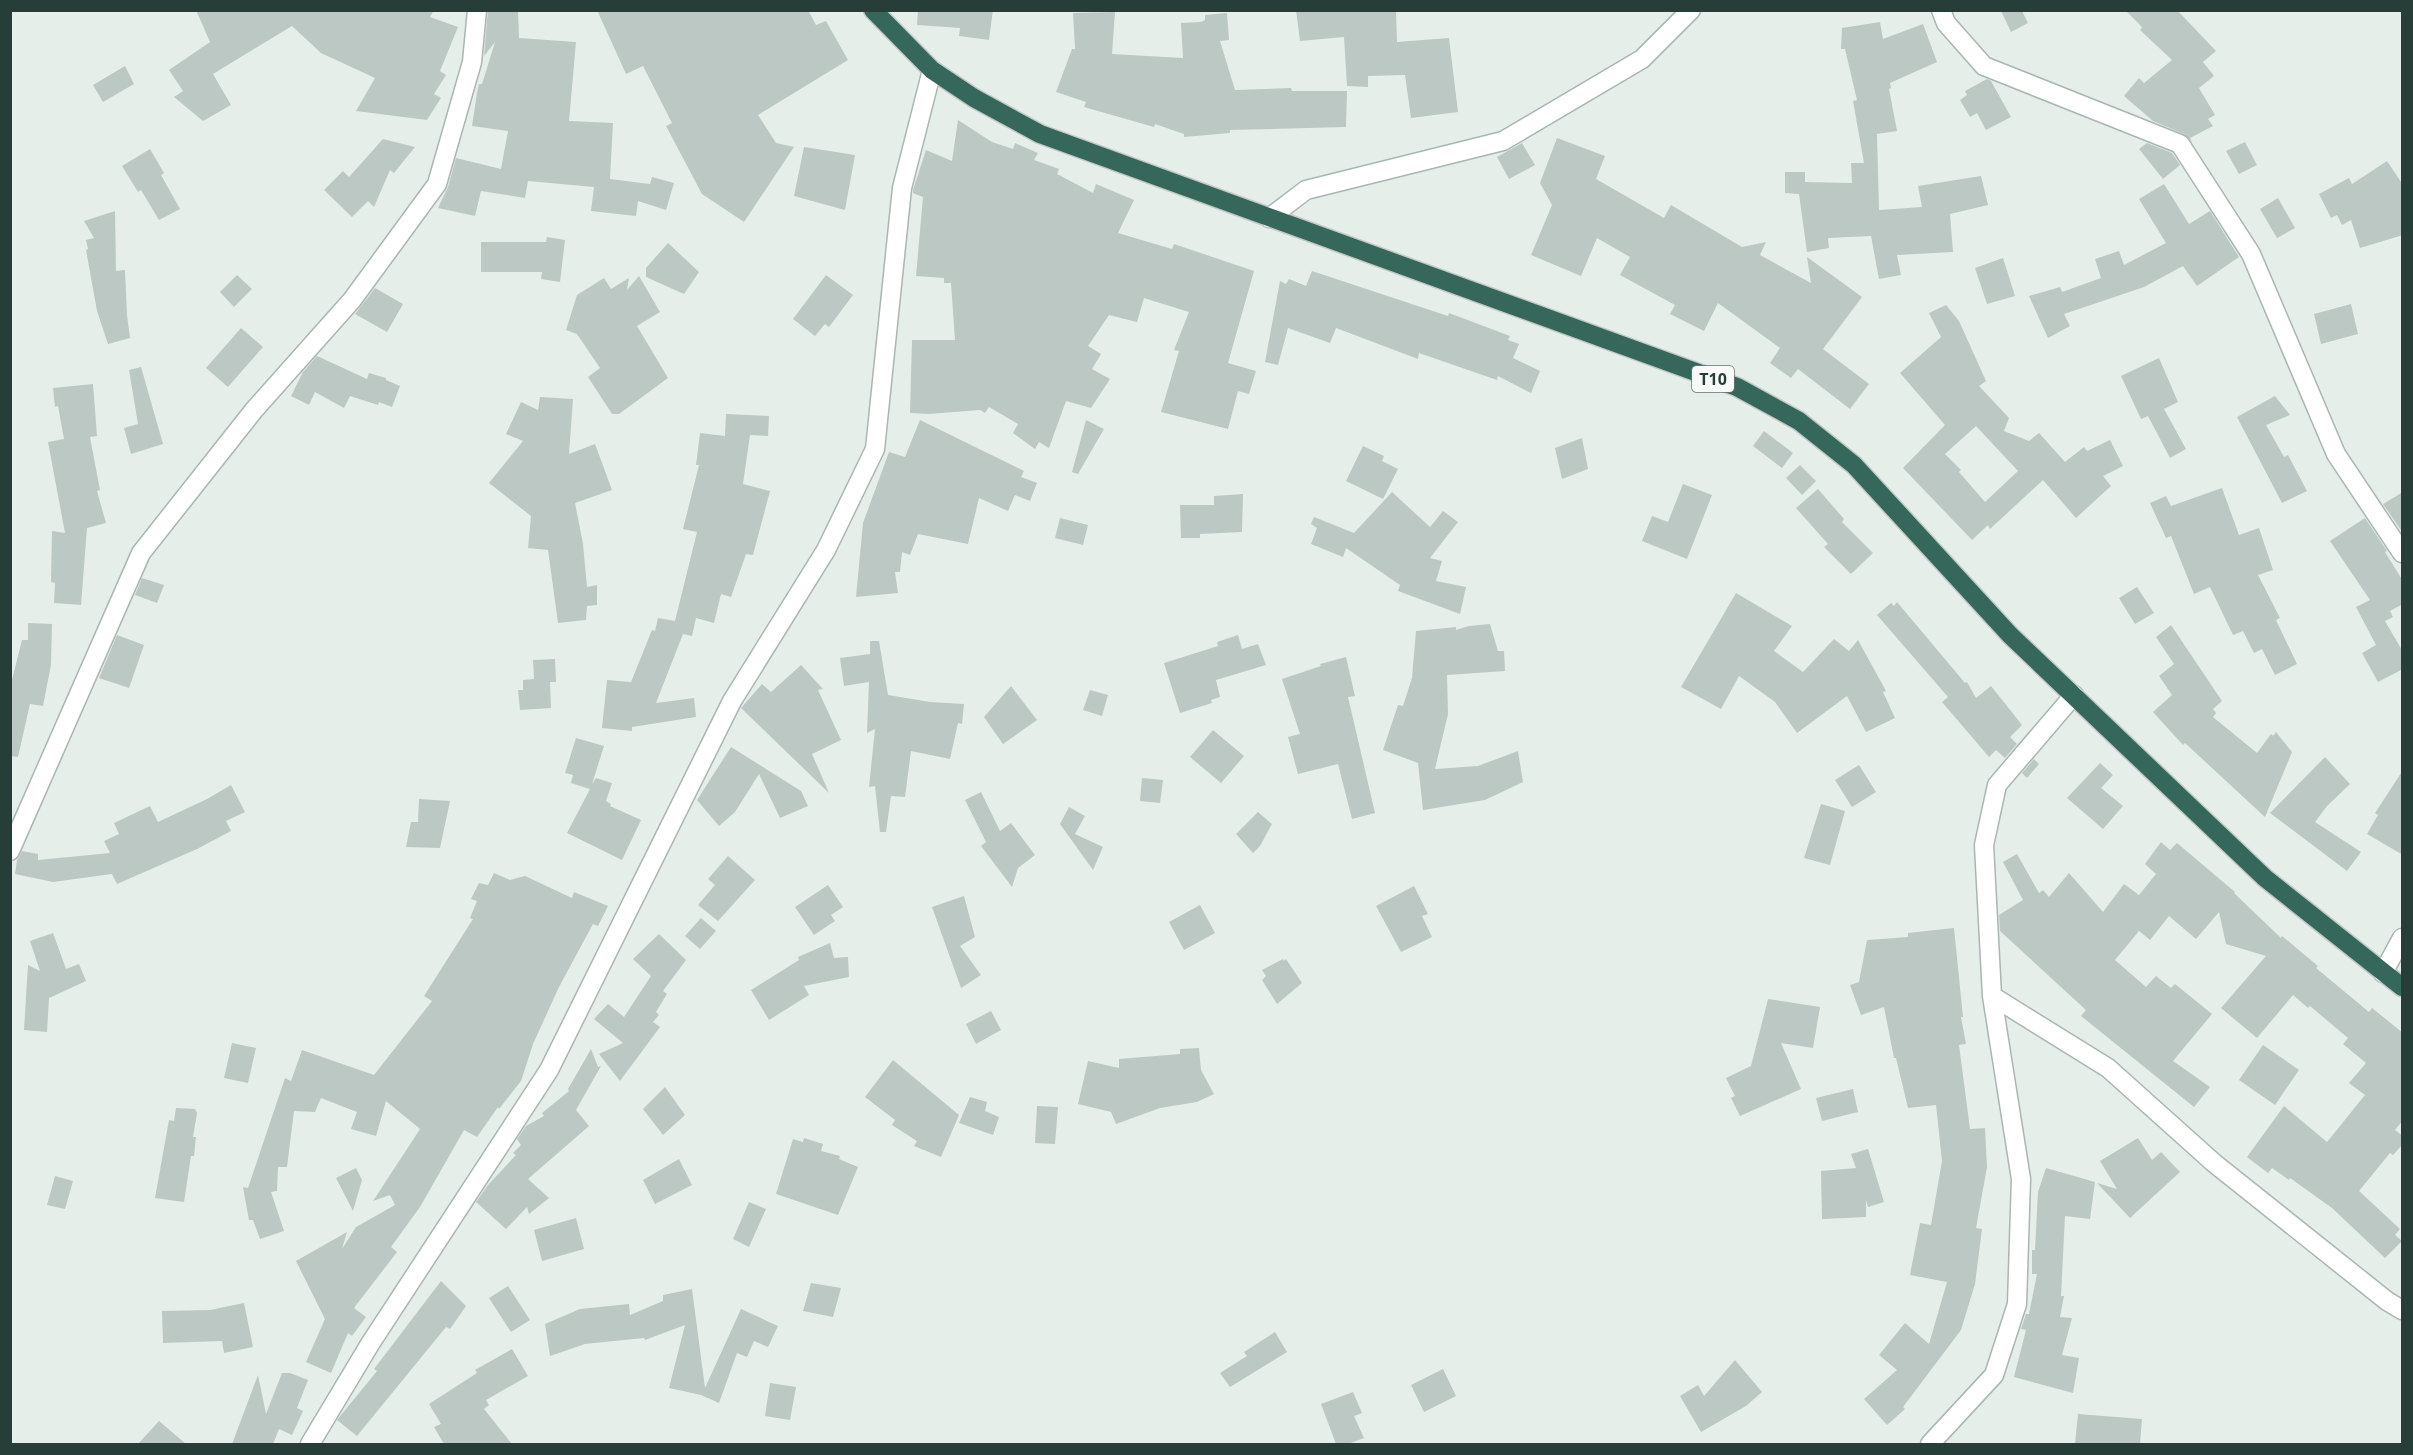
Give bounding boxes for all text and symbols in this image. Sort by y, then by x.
road number: T10 [1692,366,1734,392]

